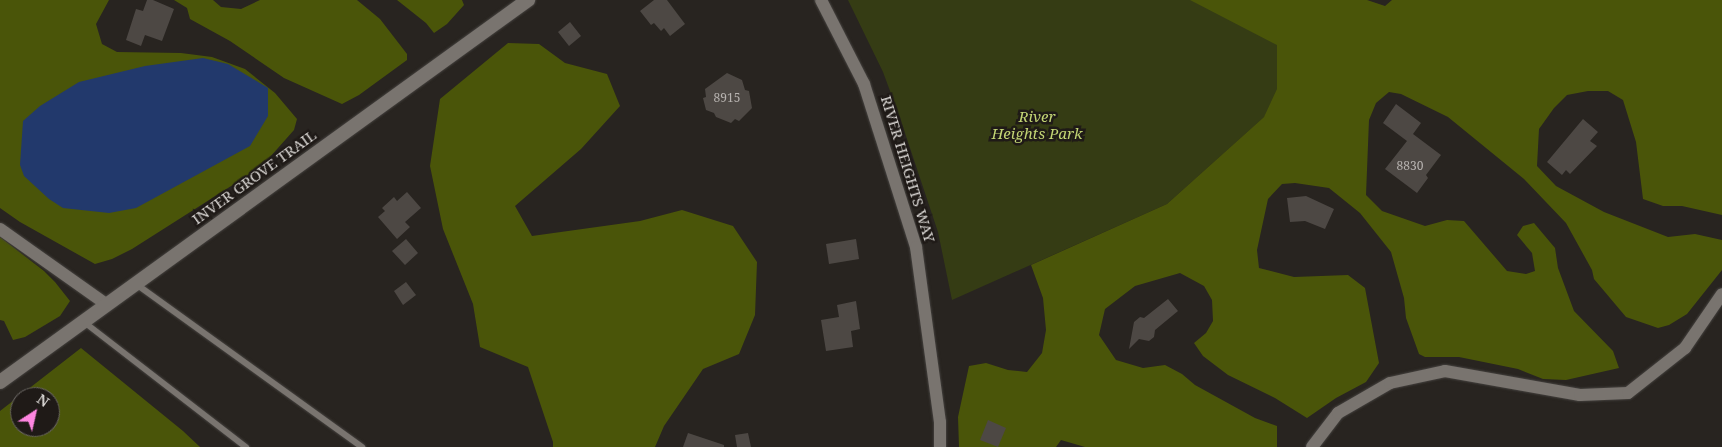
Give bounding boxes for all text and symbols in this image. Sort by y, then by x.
house number: 8915 [714,91,740,105]
street label: RIVER HEIGHTS WAY [877,93,939,245]
park label: River Heights Park [991,107,1083,142]
street label: INVER GROVE TRAIL [188,126,320,228]
house number: 8830 [1397,159,1423,173]
north arrow [10,387,60,437]
text: N [33,389,53,411]

